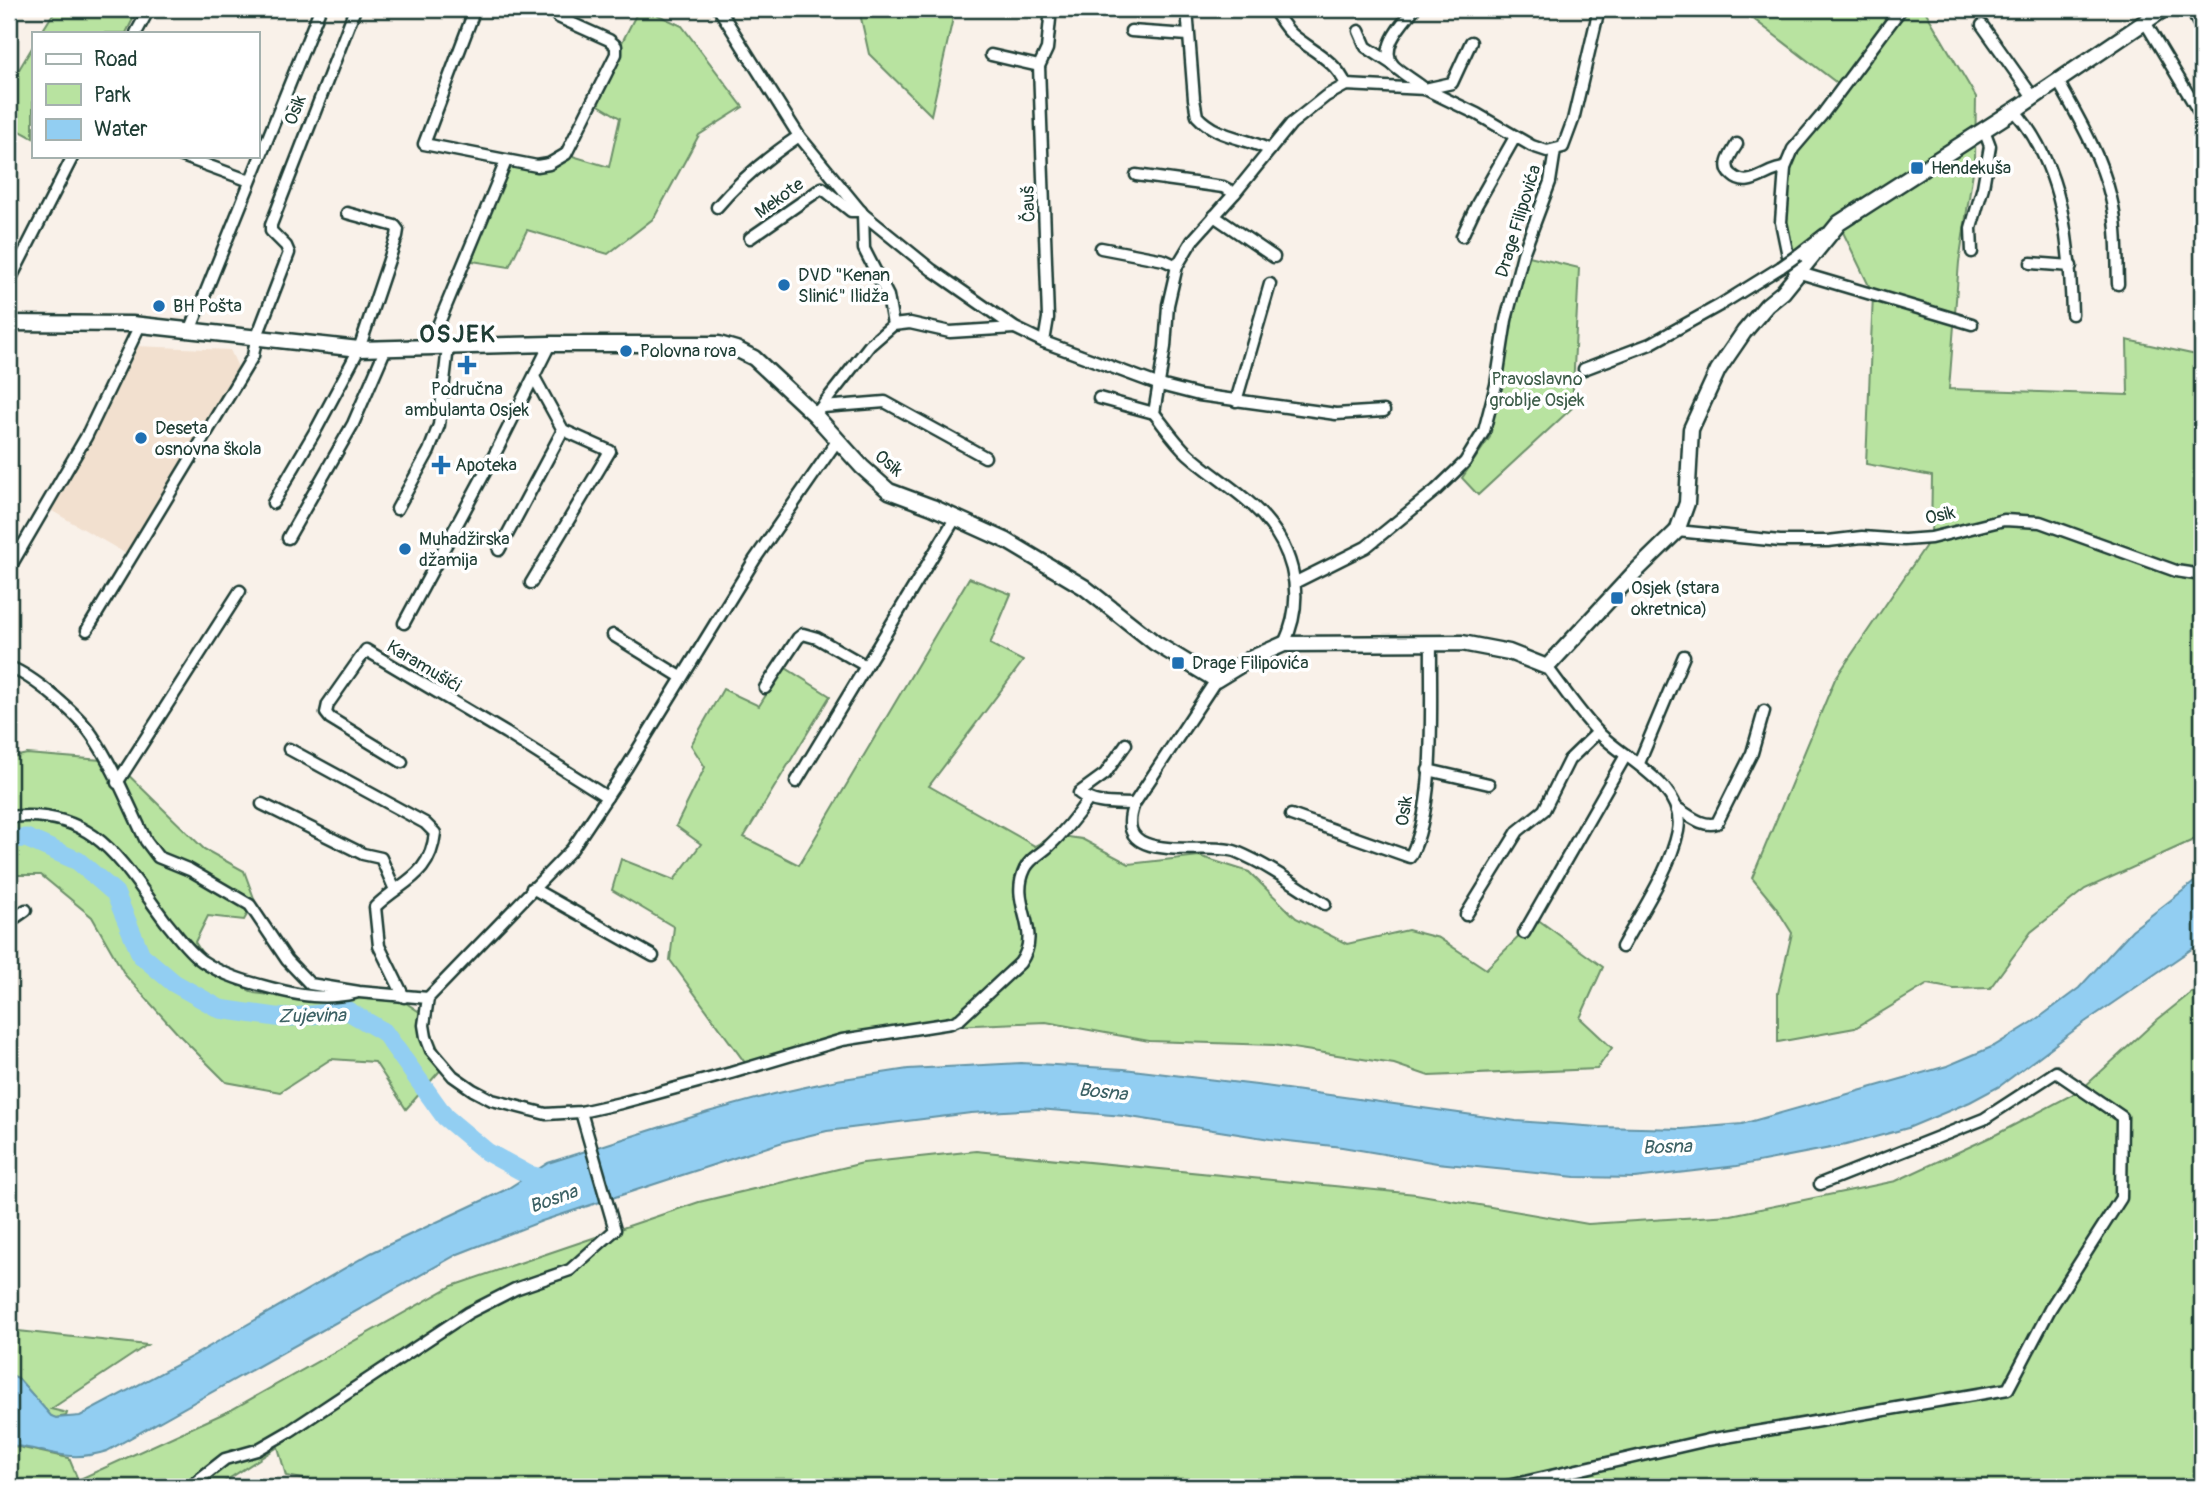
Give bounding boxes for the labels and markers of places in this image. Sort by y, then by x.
place label: Hendekuša [1931,157,2011,180]
marker: Hendekuša [1909,160,1925,176]
place label: DVD "Kenan Slinić" Ilidža [798,264,890,308]
marker: DVD "Kenan Slinić" Ilidža [776,277,792,293]
place label: BH Pošta [173,295,242,318]
marker: BH Pošta [151,298,167,314]
place label: Polovna rova [640,340,736,363]
marker: Polovna rova [618,343,634,359]
marker: Područna ambulanta Osjek [457,355,477,375]
place label: Područna ambulanta Osjek [405,378,529,422]
place label: Deseta osnovna škola [155,417,261,461]
marker: Deseta osnovna škola [133,430,149,446]
place label: Apoteka [455,454,517,477]
marker: Apoteka [433,457,449,473]
place label: Muhadžirska džamija [419,528,510,572]
marker: Muhadžirska džamija [397,541,413,557]
place label: Osjek (stara okretnica) [1631,577,1719,621]
marker: Osjek (stara okretnica) [1609,590,1625,606]
place label: Drage Filipovića [1192,652,1309,675]
marker: Drage Filipovića [1170,655,1186,671]

